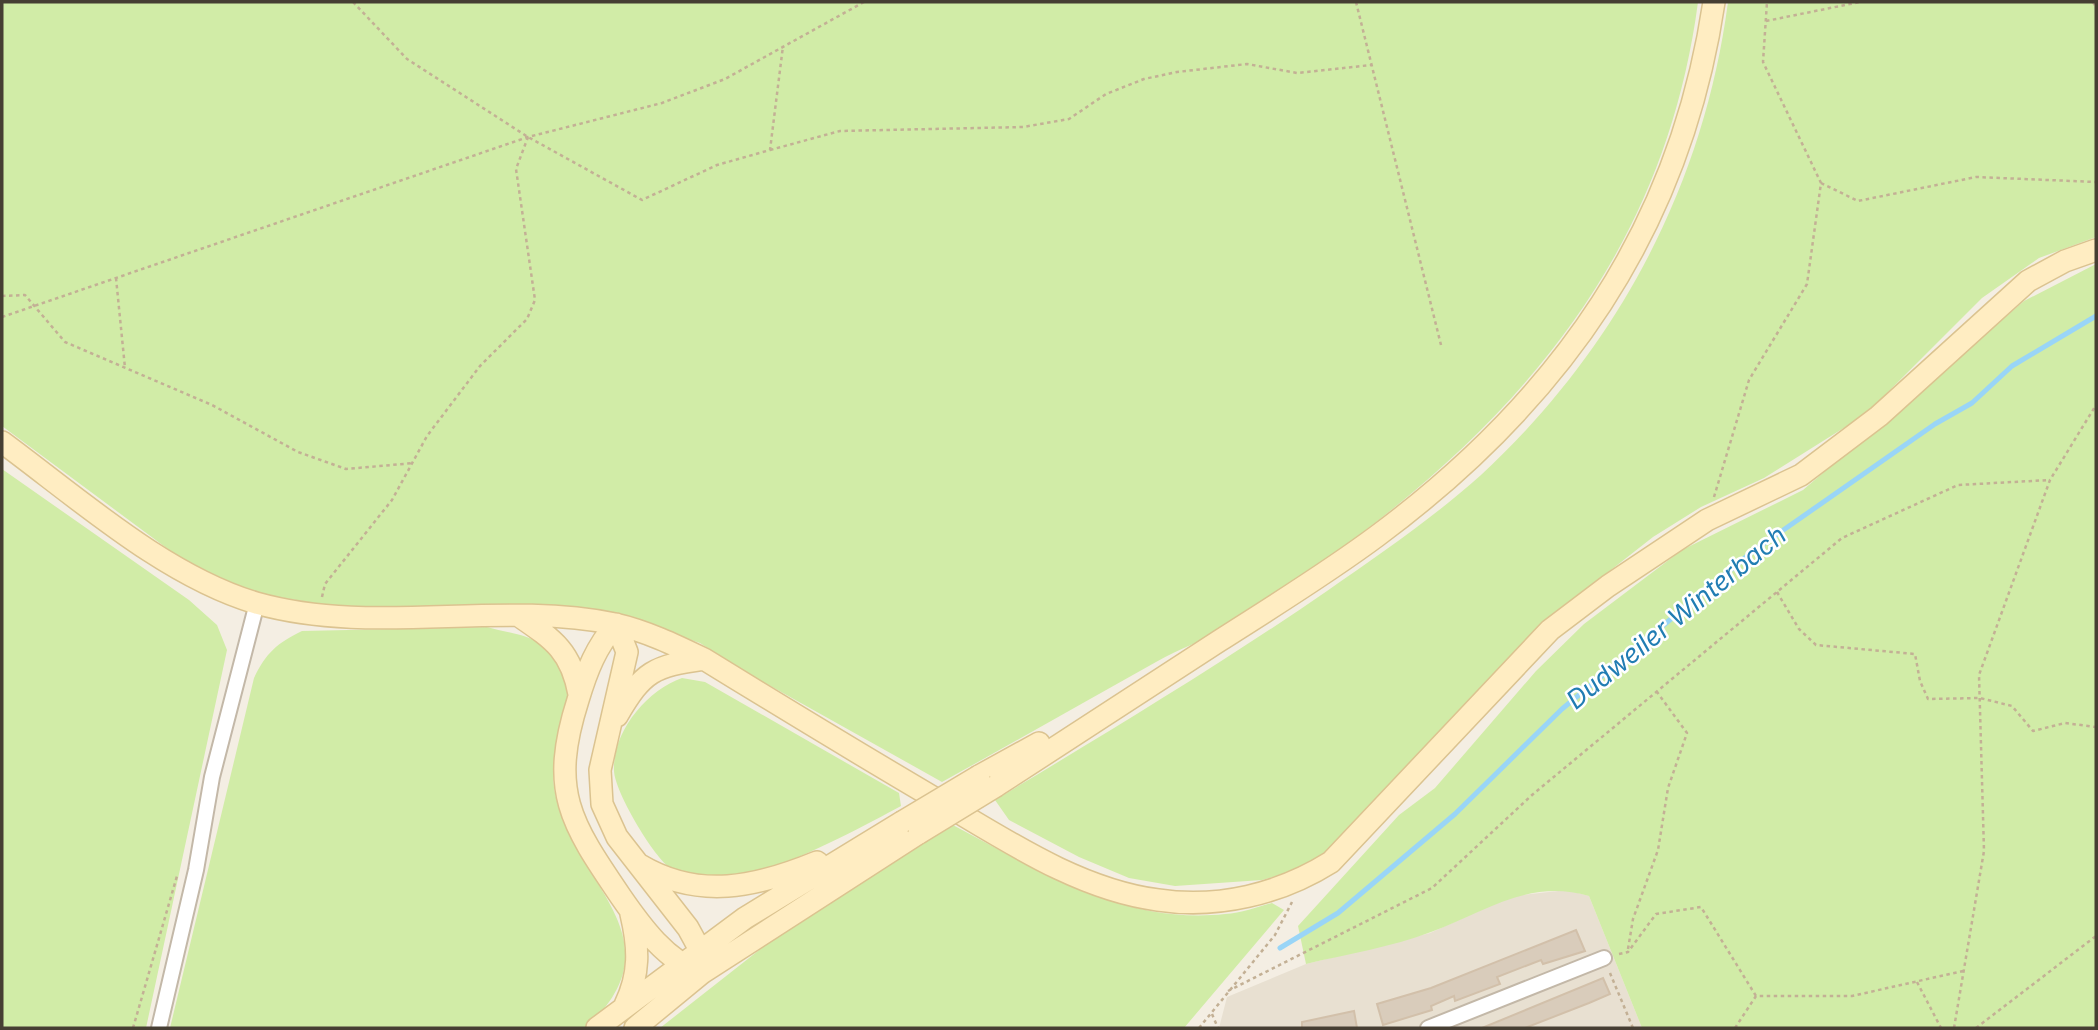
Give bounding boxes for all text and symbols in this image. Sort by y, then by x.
water label: Dudweiler Winterbach [1560,519,1792,715]

